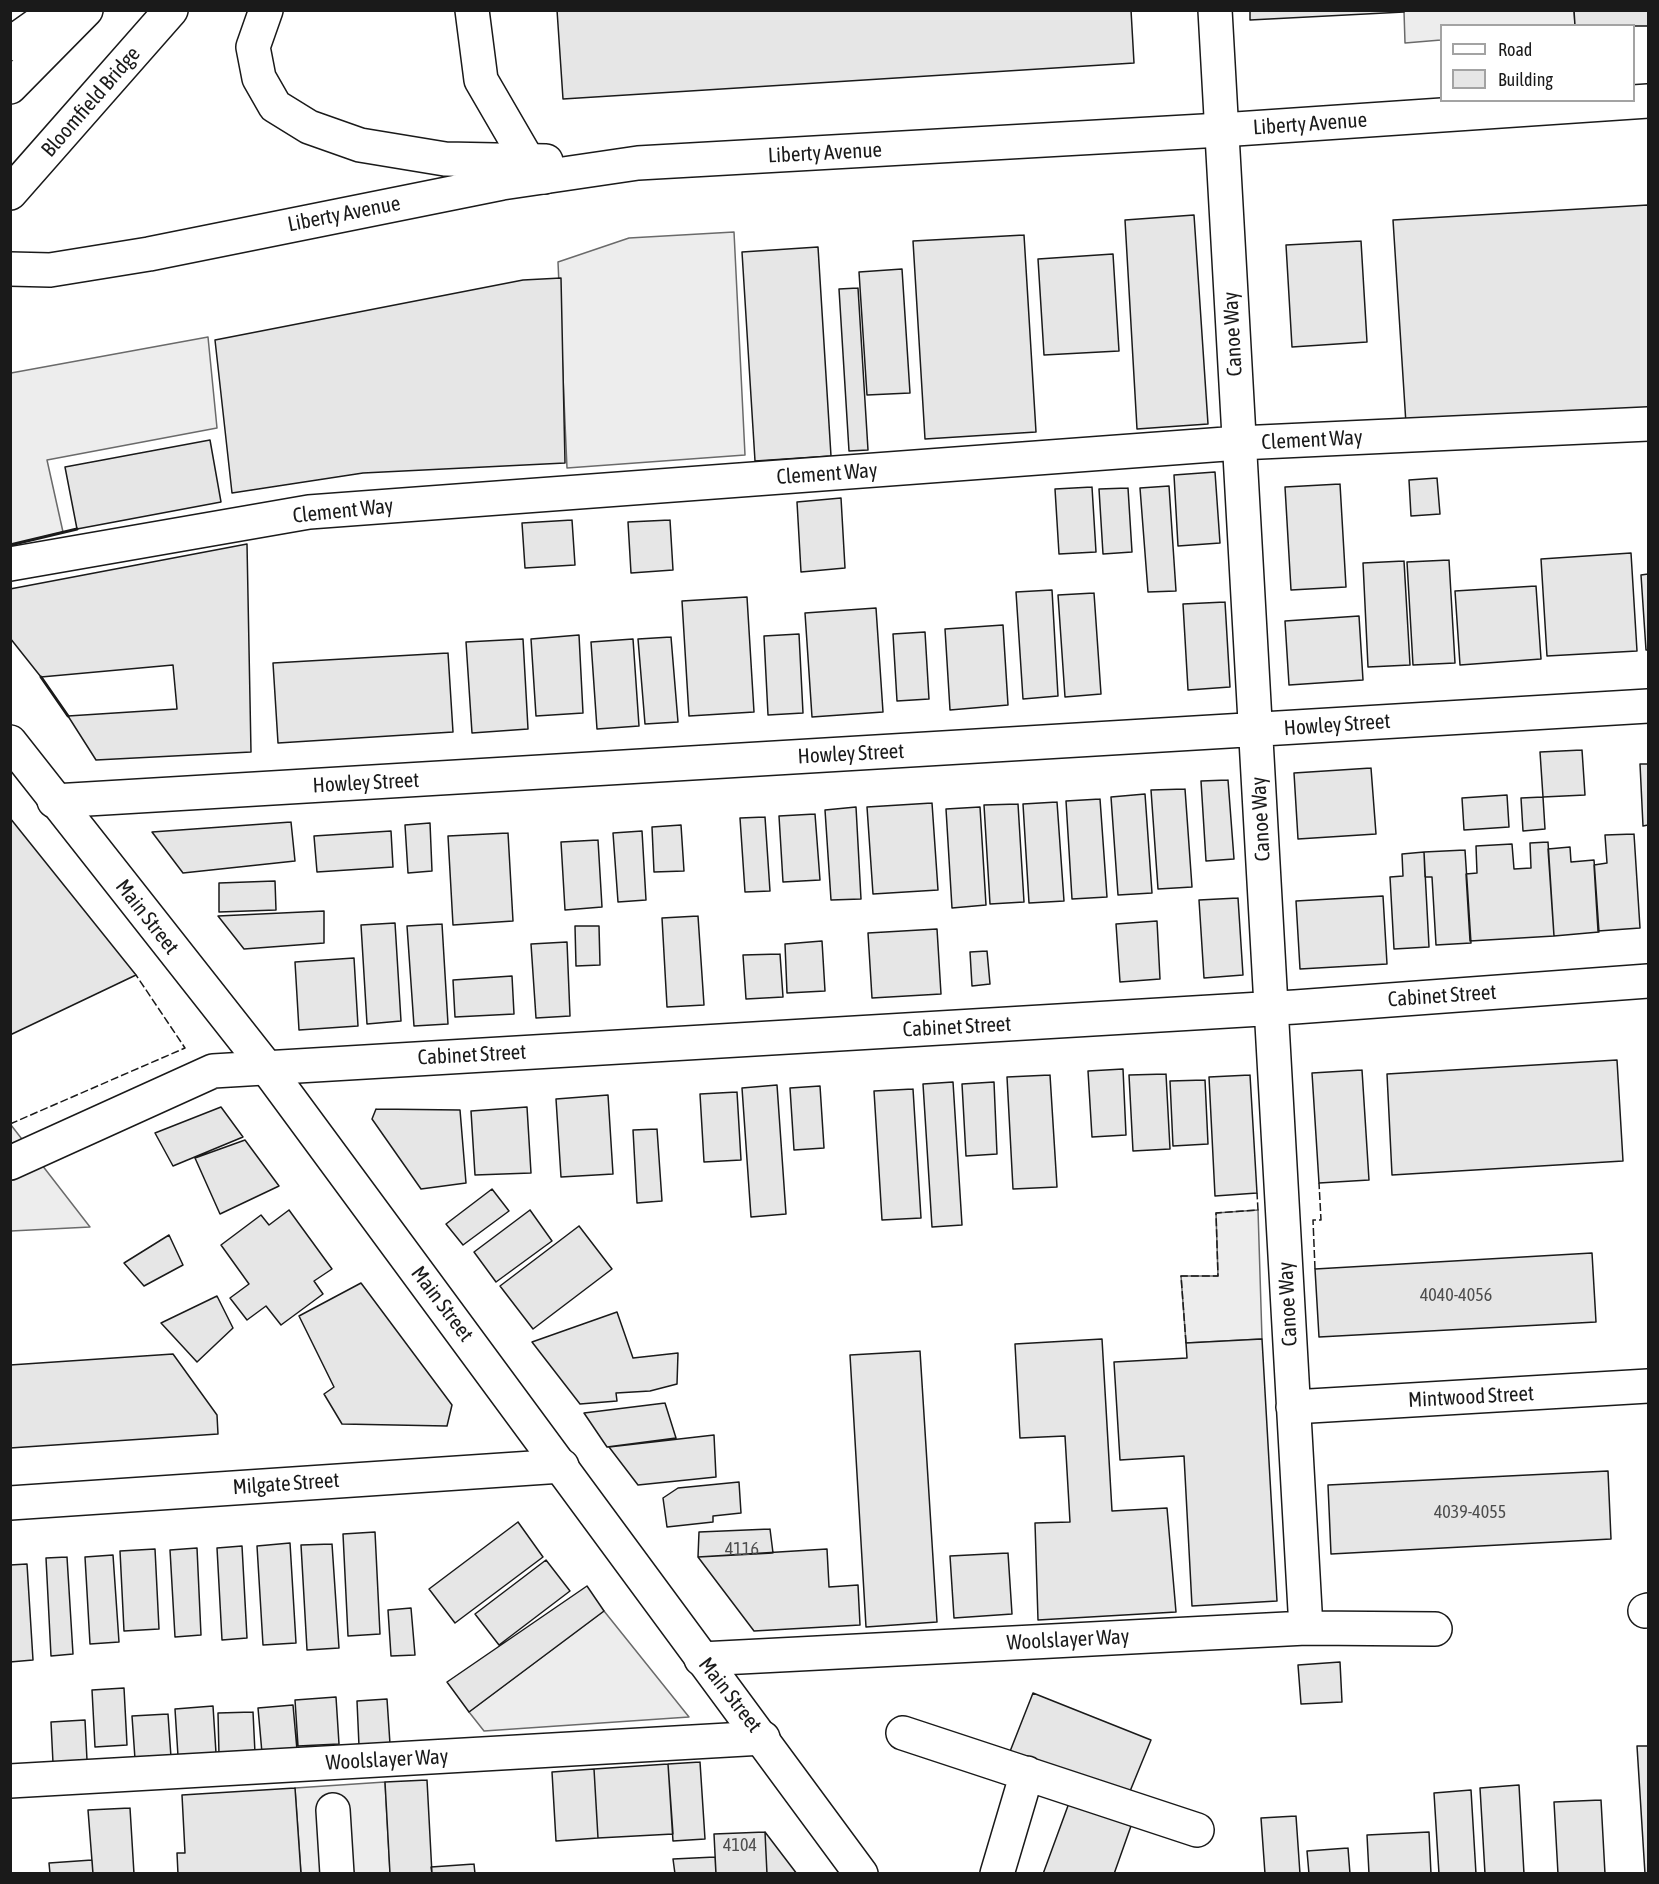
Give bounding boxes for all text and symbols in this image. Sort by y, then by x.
legend [1440,24,1635,102]
text: Road [1498,39,1532,60]
street label: Bloomfield Bridge [36,42,146,162]
text: Building [1498,69,1553,90]
street label: Liberty Avenue [1252,107,1368,141]
street label: Liberty Avenue [767,137,883,169]
street label: Liberty Avenue [286,191,402,237]
street label: Canoe Way [1218,291,1248,377]
street label: Clement Way [1261,425,1363,455]
street label: Clement Way [776,458,878,490]
street label: Clement Way [291,493,395,529]
street label: Howley Street [1283,709,1391,741]
street label: Howley Street [797,739,905,769]
street label: Howley Street [312,768,420,798]
street label: Canoe Way [1246,776,1276,862]
street label: Main Street [110,875,184,959]
street label: Cabinet Street [1387,980,1497,1012]
street label: Cabinet Street [902,1012,1012,1042]
street label: Cabinet Street [417,1040,527,1070]
street label: Main Street [406,1261,478,1347]
street label: Canoe Way [1273,1261,1303,1347]
house number: 4040-4056 [1420,1284,1492,1306]
street label: Mintwood Street [1407,1381,1535,1413]
street label: Milgate Street [232,1468,340,1500]
house number: 4039-4055 [1434,1501,1506,1523]
house number: 4116 [725,1538,759,1560]
street label: Woolslayer Way [1006,1624,1130,1656]
street label: Main Street [693,1653,767,1737]
street label: Woolslayer Way [325,1744,449,1776]
house number: 4104 [723,1834,757,1856]

